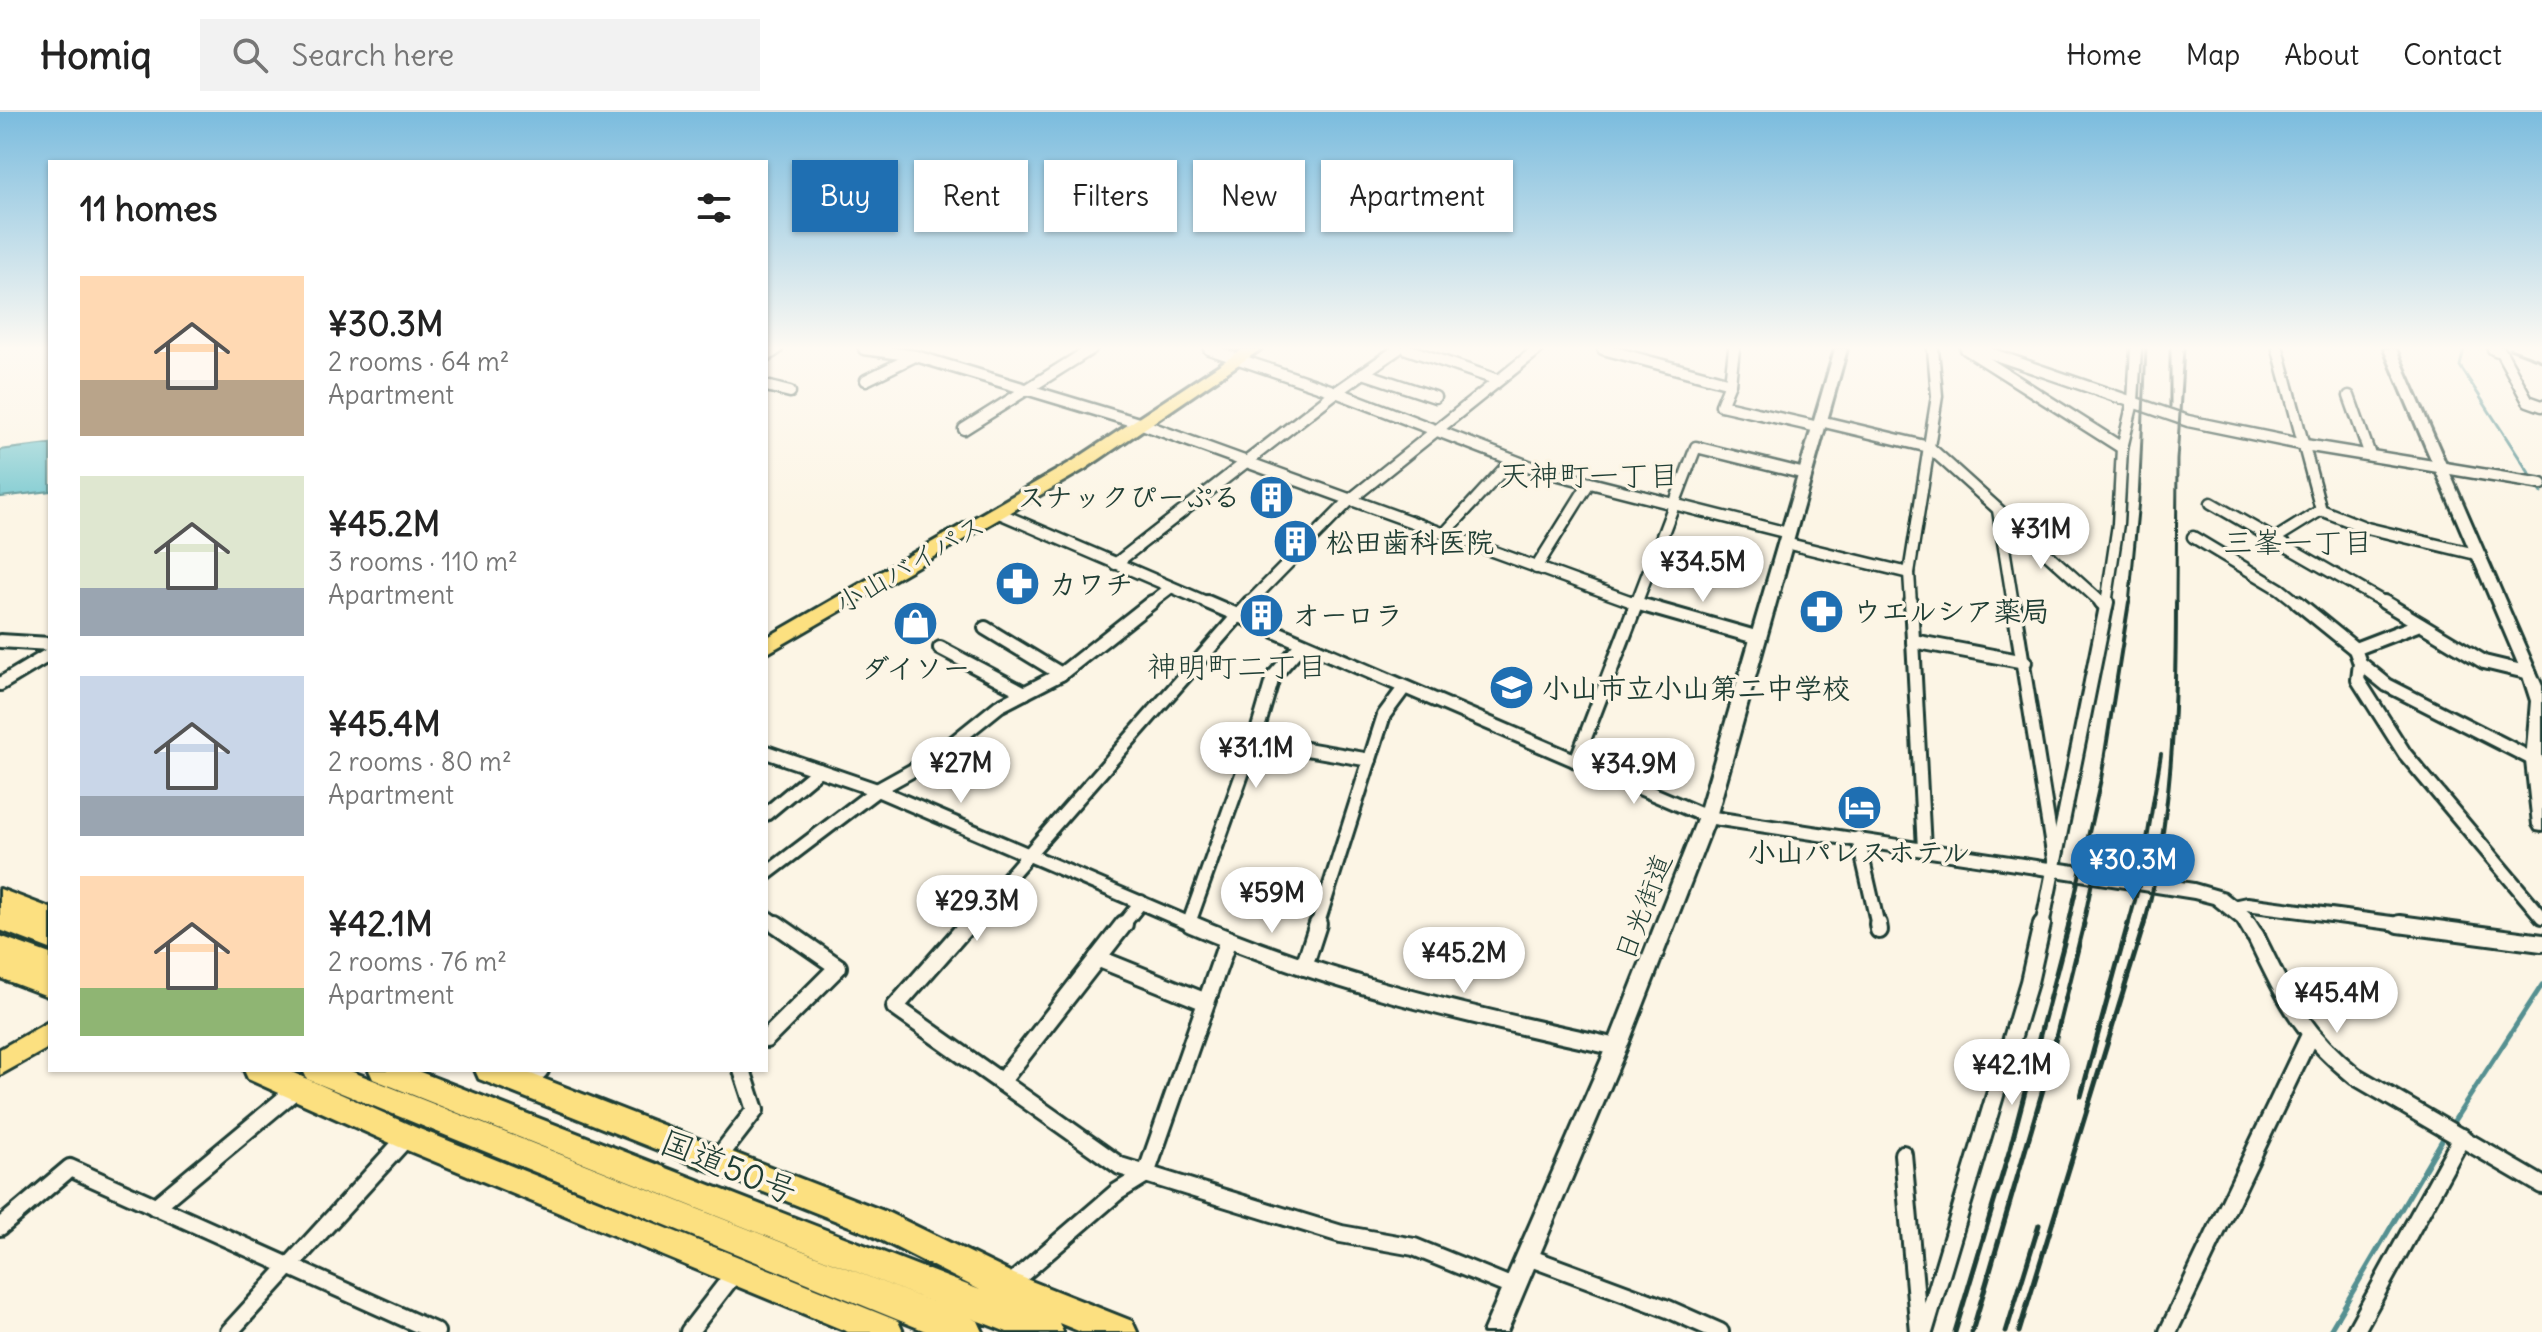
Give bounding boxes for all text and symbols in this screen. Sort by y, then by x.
search box [200,19,760,91]
text: Homiq [40,32,152,79]
icon: search [228,33,272,77]
text: Search here [292,36,454,74]
text: Home [2066,37,2142,73]
text: Map [2186,37,2240,73]
text: About [2284,37,2359,73]
text: Contact [2403,37,2502,73]
chip: Buy [792,160,898,232]
chip: Rent [914,160,1028,232]
chip: Filters [1044,160,1177,232]
chip: New [1193,160,1305,232]
chip: Apartment [1321,160,1513,232]
icon: filters [692,186,736,230]
text: 11 homes [80,187,217,230]
text: ¥30.3M [328,302,444,345]
icon: home [144,308,240,404]
text: 2 rooms · 64 m² [328,345,510,378]
text: Apartment [328,378,454,411]
district label: 天神町一丁目 [1499,456,1679,494]
building icon: スナックぴーぷる [1248,473,1296,521]
place label: スナックぴーぷる [1018,479,1241,515]
text: ¥45.2M [328,502,440,545]
pin: ¥31M [1994,503,2088,571]
street label: 小山バイパス [828,507,992,621]
icon: home [144,508,240,604]
text: ¥31M [2010,512,2072,545]
building icon: 松田歯科医院 [1271,518,1319,566]
district label: 三峯一丁目 [2223,523,2373,561]
place label: 松田歯科医院 [1326,524,1494,560]
pin: ¥34.5M [1638,536,1768,604]
text: 3 rooms · 110 m² [328,545,518,578]
text: ¥34.5M [1660,545,1746,578]
pharmacy icon: カワチ [994,560,1042,608]
place label: カワチ [1049,566,1133,602]
text: Apartment [328,578,454,611]
pharmacy icon: ウエルシア薬局 [1798,587,1846,635]
building icon: オーロラ [1237,591,1285,639]
place label: ウエルシア薬局 [1853,593,2050,629]
place label: オーロラ [1292,597,1403,633]
shop icon: ダイソー [892,599,940,647]
district label: 神明町二丁目 [1147,647,1327,685]
place label: ダイソー [861,650,971,686]
school or university icon: 小山市立小山第二中学校 [1487,664,1535,712]
place label: 小山市立小山第二中学校 [1542,670,1850,706]
text: ¥45.4M [328,702,441,745]
icon: home [144,708,240,804]
pin: ¥31.1M [1191,722,1321,790]
text: ¥31.1M [1218,731,1294,764]
pin: ¥27M [914,737,1008,805]
pin: ¥34.9M [1569,738,1699,806]
text: 2 rooms · 80 m² [328,745,512,778]
text: ¥27M [929,746,993,779]
text: ¥34.9M [1591,747,1677,780]
text: Apartment [328,778,454,811]
hotel icon: 小山パレスホテル [1835,784,1883,832]
place label: 小山パレスホテル [1748,834,1970,870]
pin: ¥30.3M [2068,834,2198,902]
text: ¥30.3M [2089,843,2177,876]
street label: 日光街道 [1606,848,1680,966]
pin: ¥59M [1225,867,1319,935]
pin: ¥29.3M [912,875,1042,943]
text: ¥59M [1239,876,1305,909]
text: ¥29.3M [934,884,1020,917]
text: ¥42.1M [328,902,433,945]
icon: home [144,908,240,1004]
pin: ¥45.2M [1399,927,1529,995]
text: ¥45.2M [1421,936,1507,969]
text: 2 rooms · 76 m² [328,945,507,978]
pin: ¥45.4M [2272,967,2402,1035]
text: ¥45.4M [2294,976,2380,1009]
text: Apartment [328,978,454,1011]
pin: ¥42.1M [1947,1039,2077,1107]
text: ¥42.1M [1972,1048,2052,1081]
street label: 国道50号 [654,1119,804,1213]

